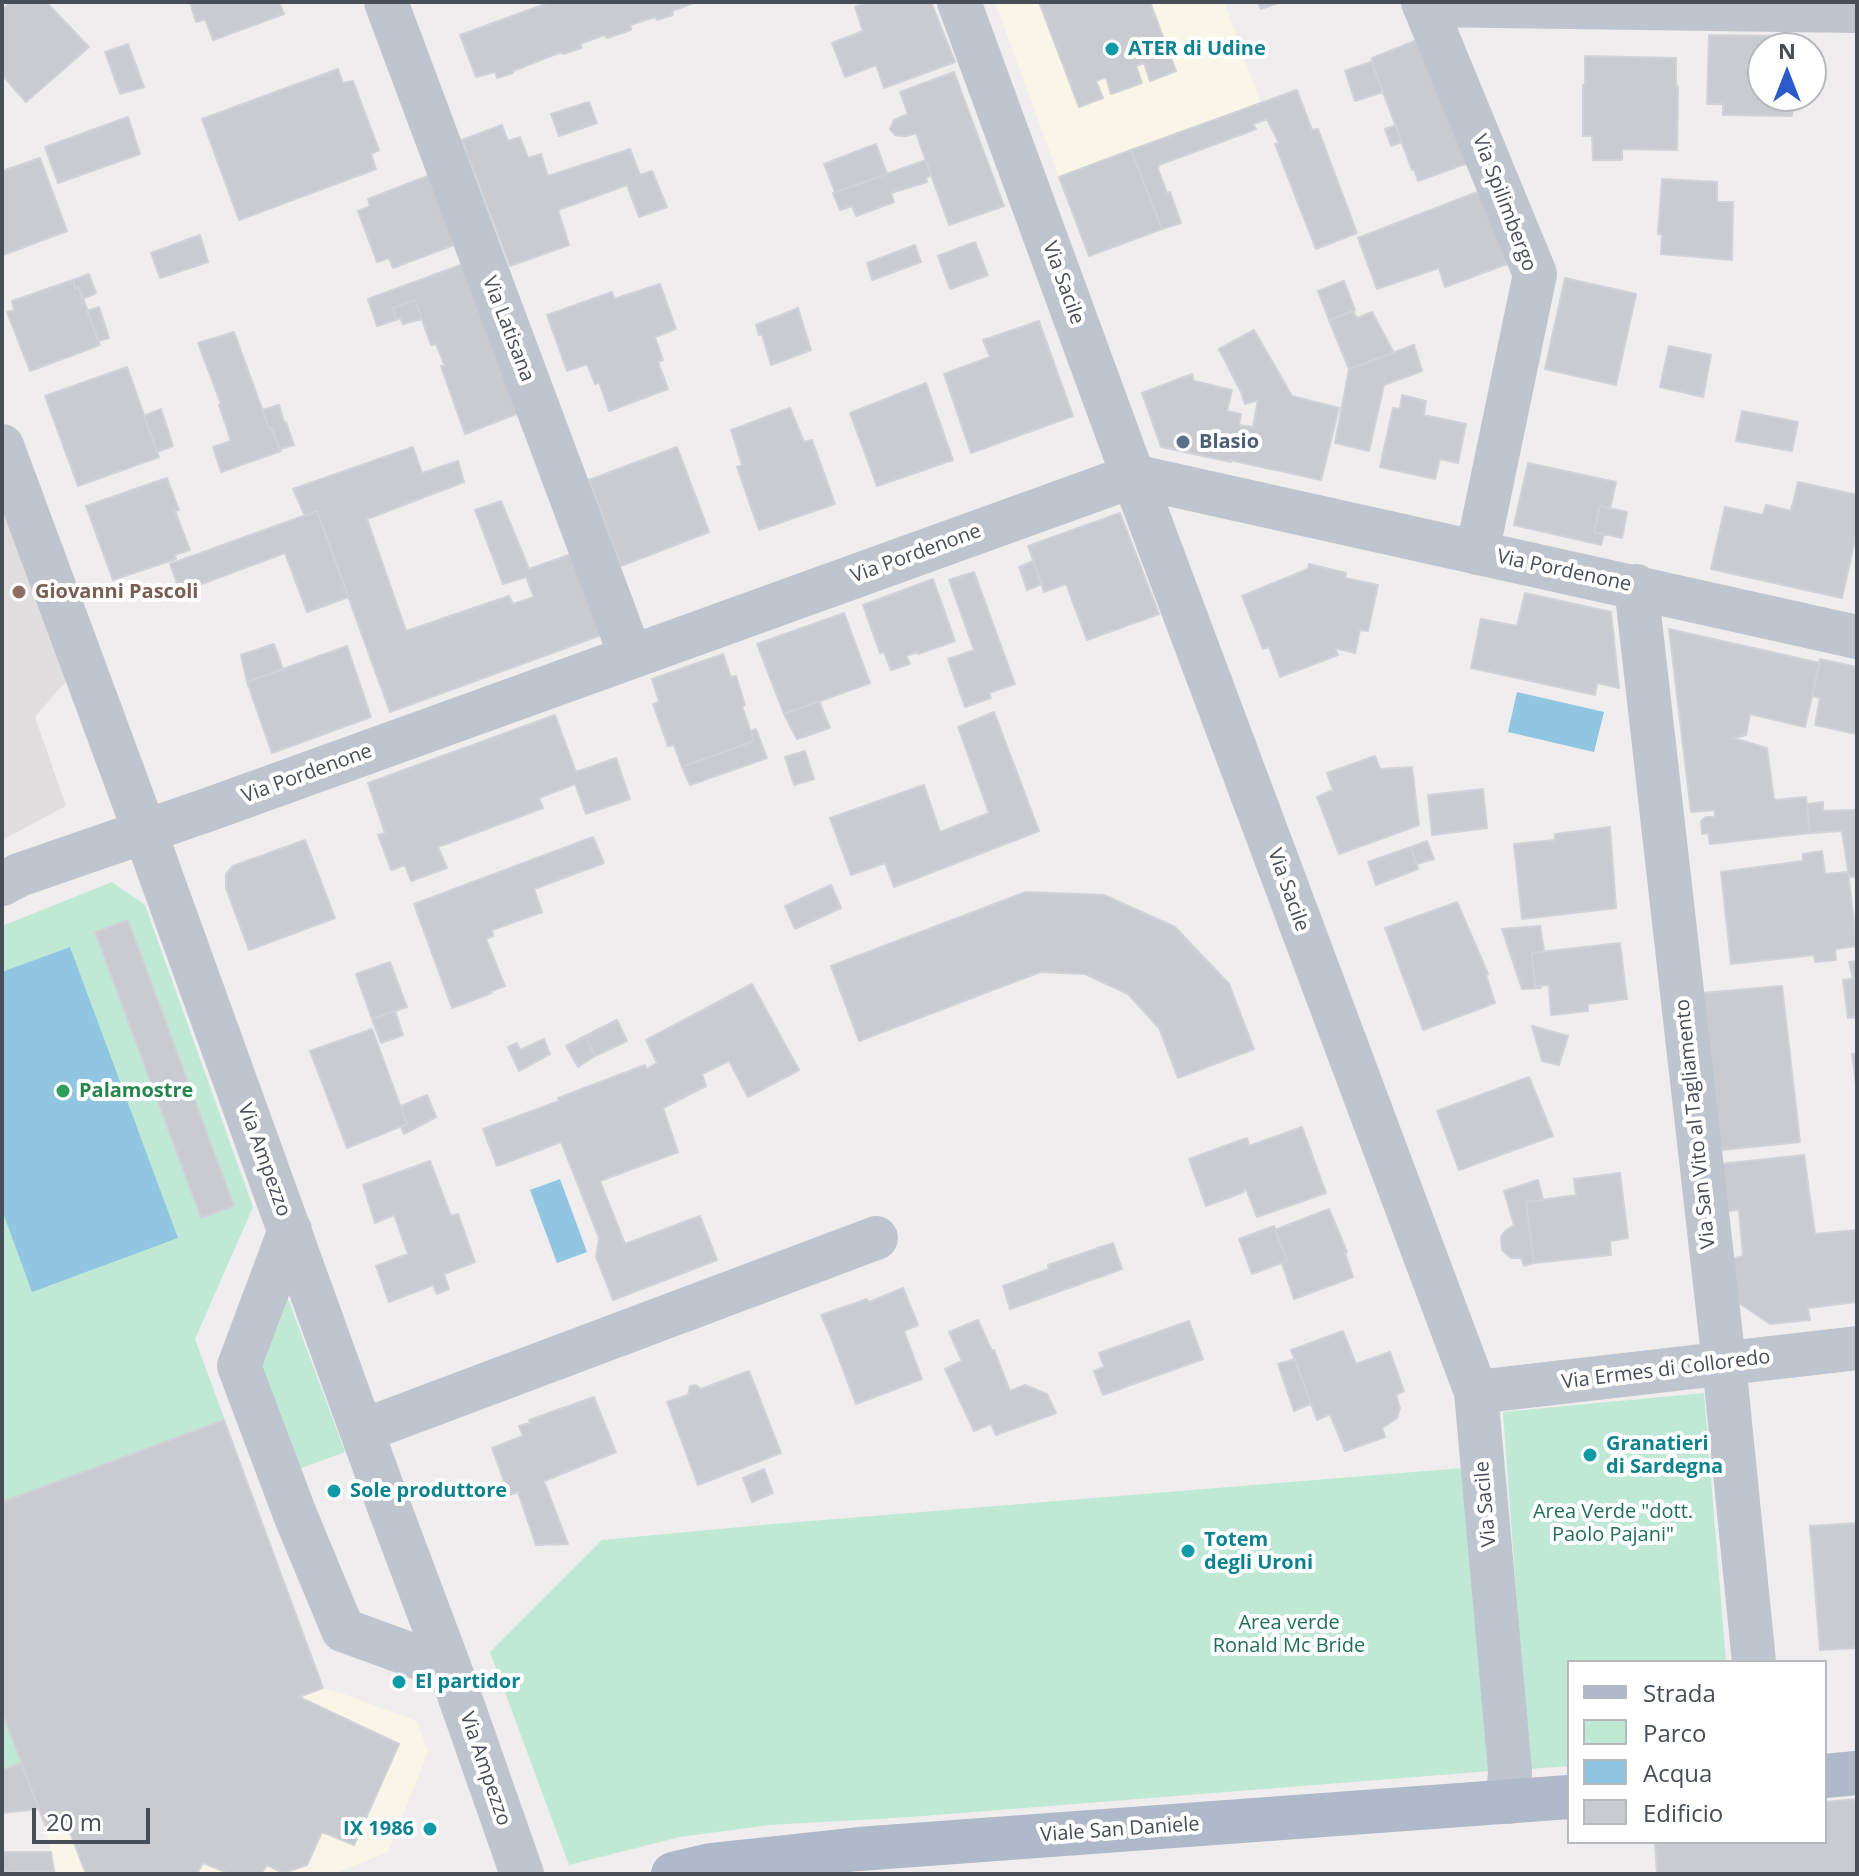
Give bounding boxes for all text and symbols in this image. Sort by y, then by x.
north arrow [1747,32,1827,112]
text: N [1778,35,1796,65]
place label: ATER di Udine [1128,37,1266,61]
marker: ATER di Udine [1103,40,1121,58]
street label: Via Spilimbergo [1467,131,1541,275]
street label: Via Sacile [1037,238,1089,328]
street label: Via Latisana [477,273,539,385]
place label: Blasio [1199,430,1259,454]
marker: Blasio [1174,433,1192,451]
street label: Via Pordenone [848,519,984,589]
street label: Via Pordenone [1495,545,1633,597]
place label: Giovanni Pascoli [35,580,198,604]
marker: Giovanni Pascoli [10,583,28,601]
street label: Via Pordenone [239,739,375,809]
street label: Via Sacile [1262,845,1314,935]
street label: Via San Vito al Tagliamento [1671,998,1721,1250]
place label: Palamostre [79,1079,193,1103]
marker: Palamostre [54,1082,72,1100]
street label: Via Ampezzo [232,1100,296,1220]
street label: Via Ermes di Colloredo [1560,1345,1772,1395]
place label: Granatieri di Sardegna [1606,1432,1723,1479]
marker: Granatieri di Sardegna [1581,1446,1599,1464]
street label: Via Sacile [1470,1460,1502,1548]
place label: Sole produttore [350,1479,507,1503]
marker: Sole produttore [325,1482,343,1500]
park label: Area Verde "dott. Paolo Pajani" [1533,1500,1693,1547]
place label: Totem degli Uroni [1204,1528,1313,1575]
marker: Totem degli Uroni [1179,1542,1197,1560]
park label: Area verde Ronald Mc Bride [1213,1611,1365,1658]
legend [1567,1660,1827,1844]
place label: El partidor [415,1670,520,1694]
marker: El partidor [390,1673,408,1691]
text: Strada [1643,1676,1716,1709]
street label: Via Ampezzo [454,1709,516,1829]
text: Parco [1643,1716,1707,1749]
text: Acqua [1643,1756,1712,1789]
scale bar [36,1792,154,1842]
text: Edificio [1643,1796,1723,1829]
text: 20 m [46,1805,102,1838]
street label: Viale San Daniele [1040,1812,1200,1848]
place label: IX 1986 [343,1817,414,1841]
marker: IX 1986 [421,1820,439,1838]

